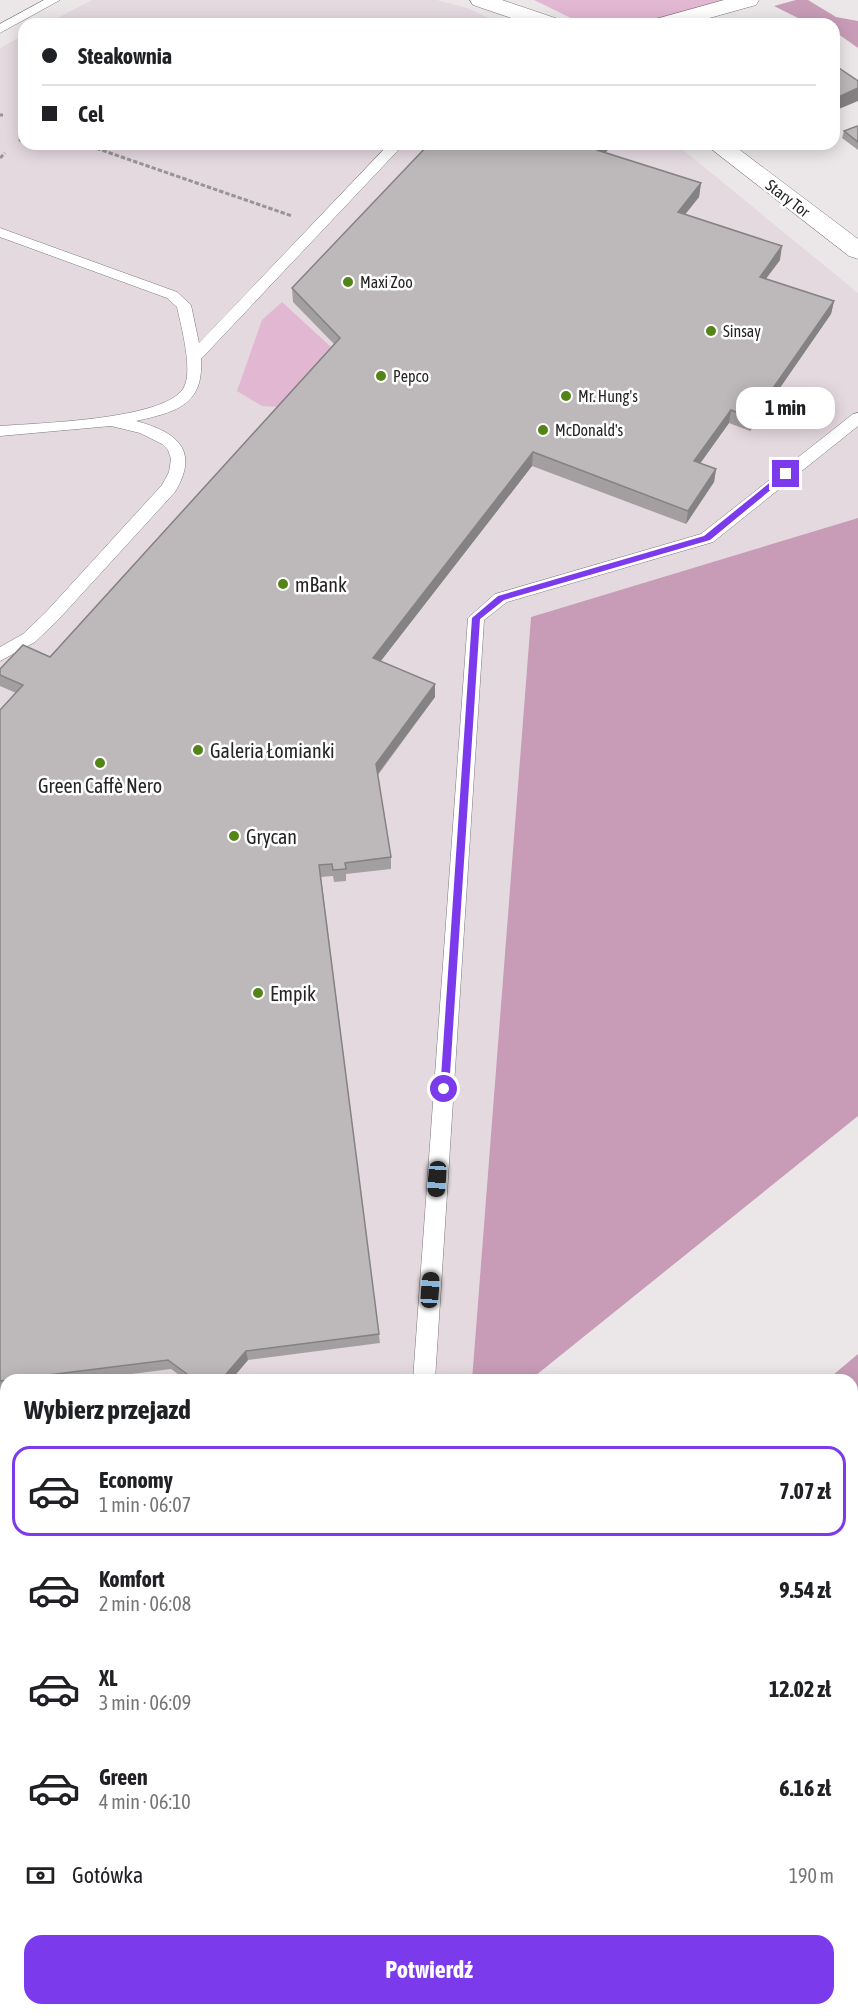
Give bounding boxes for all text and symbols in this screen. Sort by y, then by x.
text: Steakownia [78,43,172,69]
text: Cel [78,101,104,127]
street label: Stary Tor [762,176,814,221]
place label: Maxi Zoo [360,273,413,291]
marker: Maxi Zoo [341,275,355,289]
place label: Sinsay [723,322,761,341]
marker: Sinsay [704,324,718,338]
place label: Pepco [393,367,429,386]
marker: Pepco [374,369,388,383]
place label: Mr. Hung's [578,387,638,406]
callout: 1 min [736,387,836,429]
marker: Mr. Hung's [559,389,573,403]
text: 1 min [765,396,806,419]
place label: McDonald's [555,421,624,439]
marker: McDonald's [536,423,550,437]
route end [772,460,799,487]
place label: mBank [295,573,347,596]
marker: mBank [276,577,290,591]
place label: Galeria Łomianki [210,739,335,762]
marker: Galeria Łomianki [191,743,205,757]
marker: Green Caffè Nero [93,756,107,770]
place label: Green Caffè Nero [38,774,162,797]
place label: Grycan [246,825,297,848]
marker: Grycan [227,829,241,843]
place label: Empik [270,982,316,1005]
marker: Empik [251,986,265,1000]
route start [430,1075,457,1102]
car [427,1160,447,1198]
car [420,1271,440,1309]
text: Wybierz przejazd [24,1394,191,1425]
icon: car [27,1464,81,1518]
text: Economy [99,1467,173,1493]
text: 7.07 zł [779,1478,831,1504]
text: 1 min · 06:07 [99,1493,191,1516]
icon: car [27,1563,81,1617]
text: Komfort [99,1566,165,1592]
text: 9.54 zł [779,1577,831,1603]
text: 2 min · 06:08 [99,1592,191,1615]
icon: car [27,1662,81,1716]
text: XL [99,1665,117,1691]
text: 12.02 zł [769,1676,831,1702]
text: 3 min · 06:09 [99,1691,191,1714]
icon: car [27,1761,81,1815]
text: Green [99,1764,148,1790]
text: 6.16 zł [779,1775,831,1801]
text: 4 min · 06:10 [99,1790,191,1813]
icon: cash [24,1859,57,1892]
text: Gotówka [72,1862,143,1888]
text: 190 m [789,1864,834,1887]
button: Potwierdź [24,1935,834,2004]

